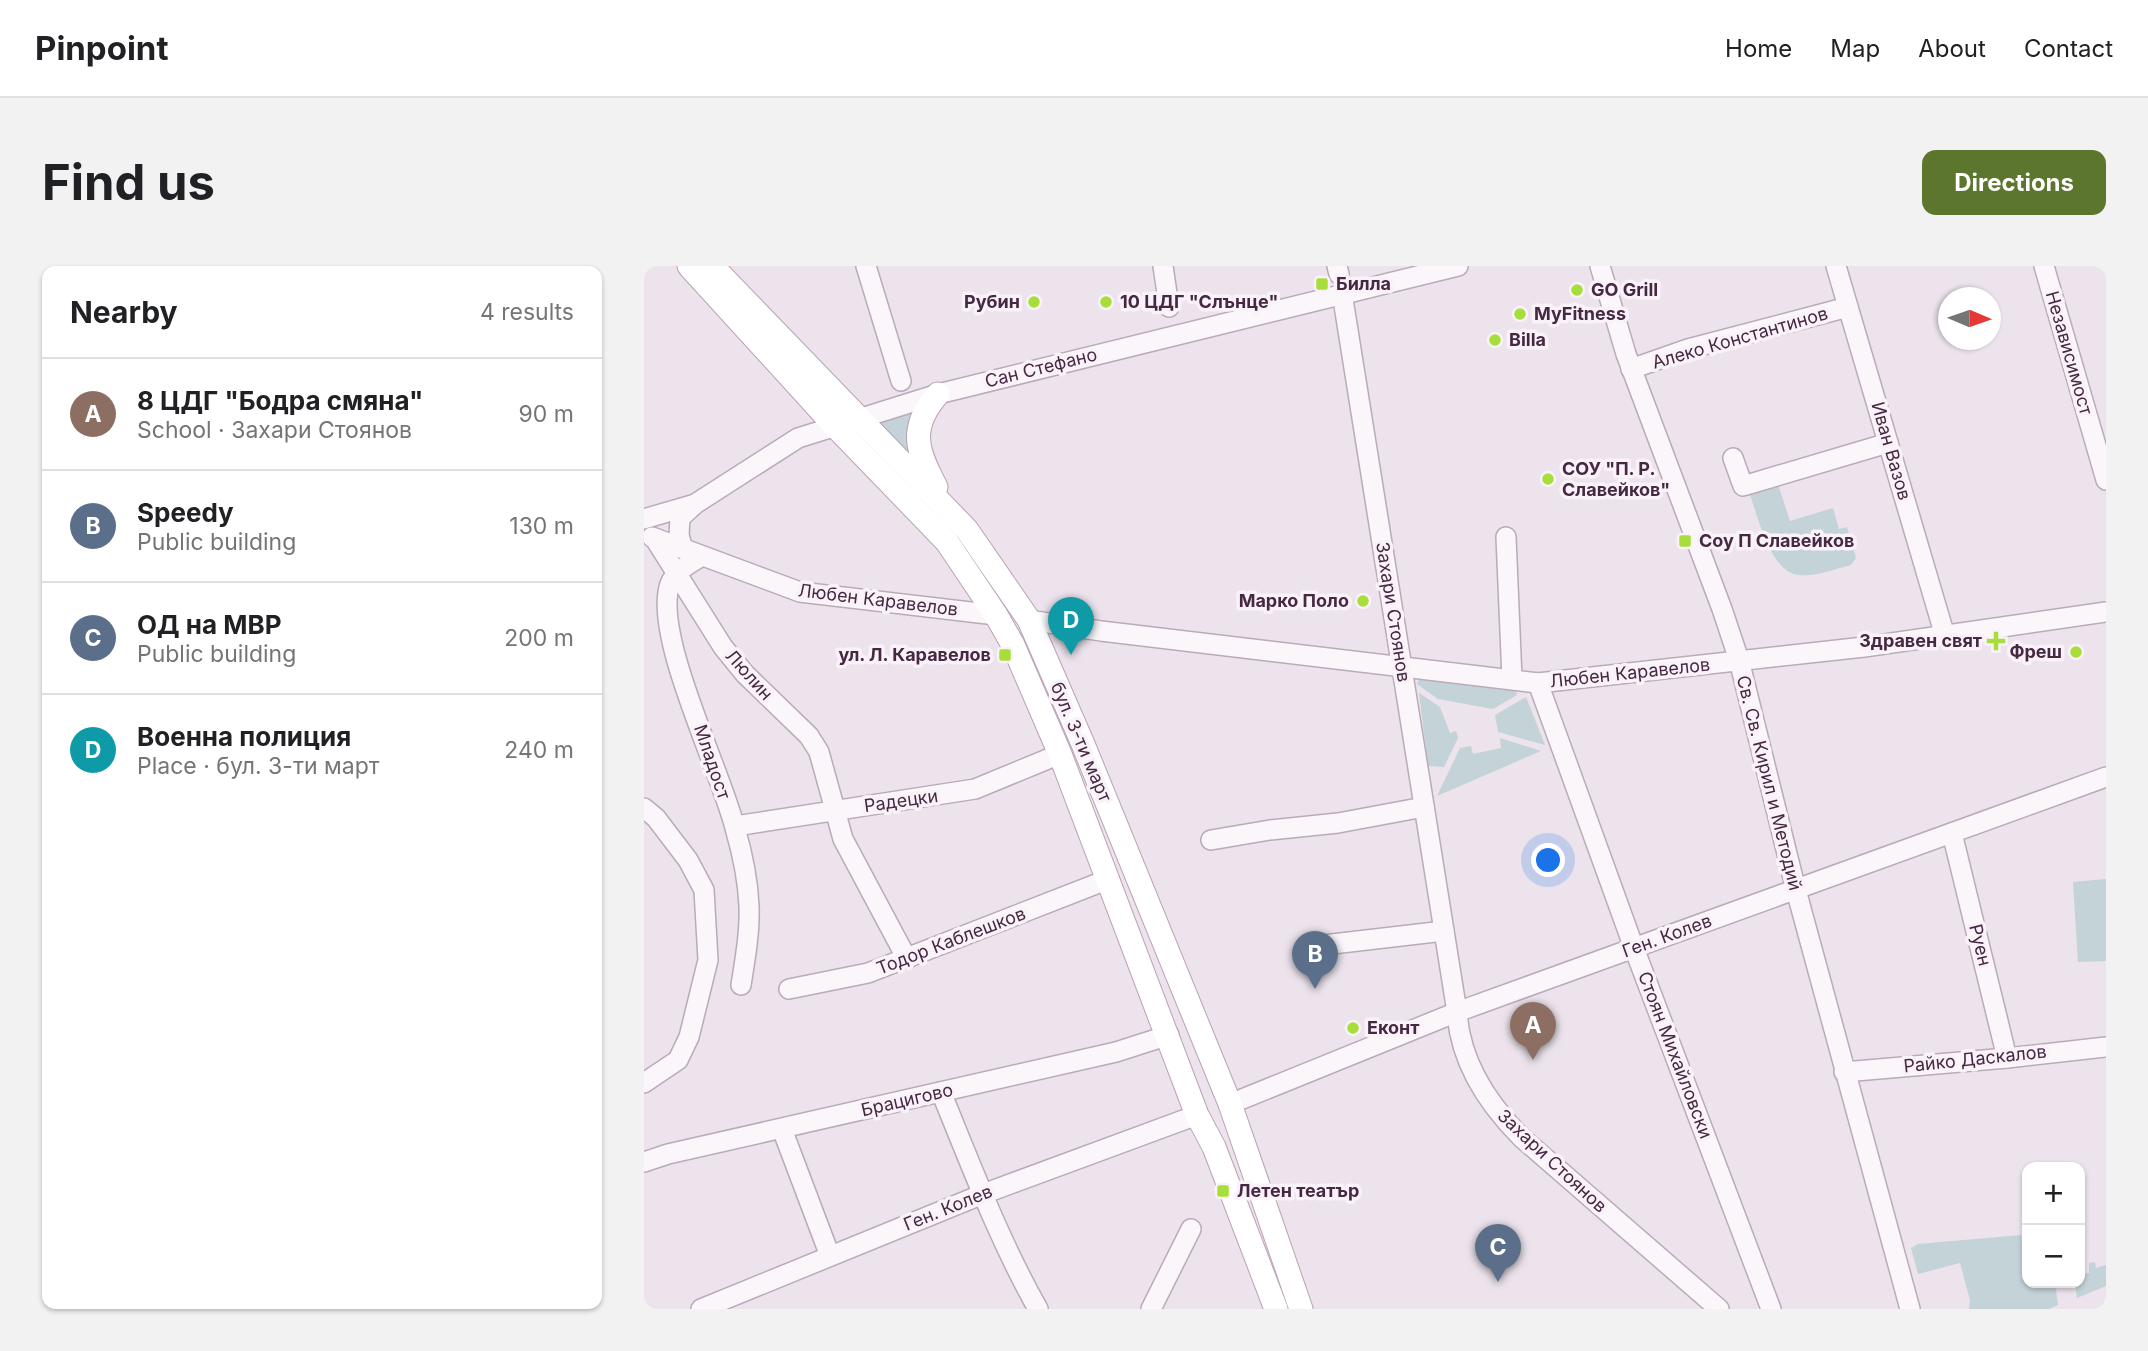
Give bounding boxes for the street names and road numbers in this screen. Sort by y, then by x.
street label: Независимост [2042,288,2097,418]
street label: Алеко Константинов [1650,302,1830,373]
street label: Сан Стефано [983,343,1099,392]
street label: Иван Вазов [1867,399,1916,502]
street label: Захари Стоянов [1372,540,1415,683]
street label: Любен Каравелов [797,579,959,620]
street label: Люлин [721,645,777,704]
street label: Любен Каравелов [1549,654,1711,691]
street label: Св. Св. Кирил и Методий [1733,673,1806,893]
street label: бул. 3-ти март [1047,679,1116,805]
street label: Младост [690,722,735,802]
street label: Радецки [863,785,939,816]
street label: Тодор Каблешков [873,902,1028,979]
street label: Ген. Колев [1619,910,1714,961]
street label: Руен [1965,922,1996,968]
street label: Стоян Михайловски [1634,968,1717,1141]
street label: Райко Даскалов [1902,1041,2048,1076]
street label: Брацигово [859,1079,955,1120]
street label: Захари Стоянов [1493,1105,1611,1217]
street label: Ген. Колев [900,1180,995,1235]

